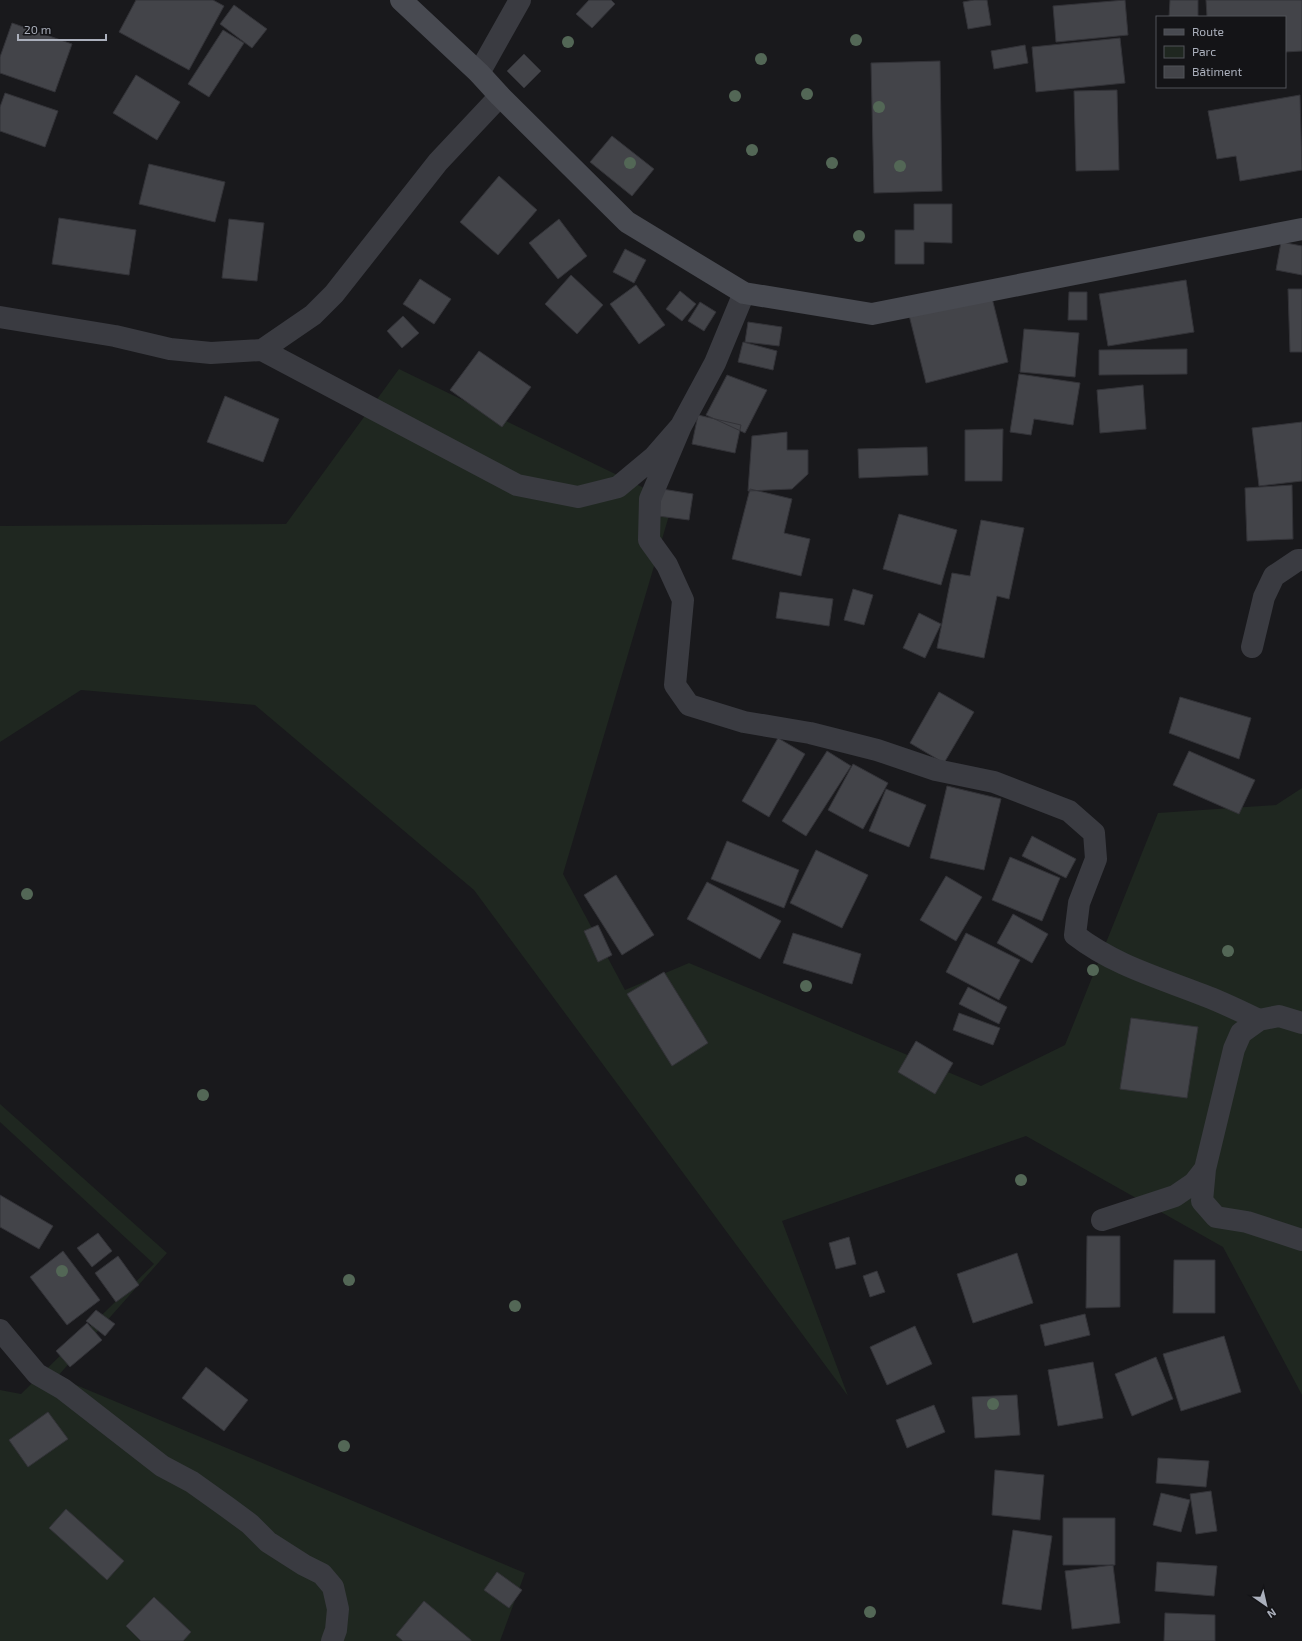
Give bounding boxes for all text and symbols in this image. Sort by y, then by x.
scale bar [18,16,106,42]
legend [1156,16,1286,88]
text: 20 m [24,22,51,36]
text: Route [1192,24,1224,38]
text: Parc [1192,44,1216,58]
text: Bâtiment [1192,64,1243,78]
north arrow [1246,1585,1286,1625]
text: N [1265,1606,1279,1621]

